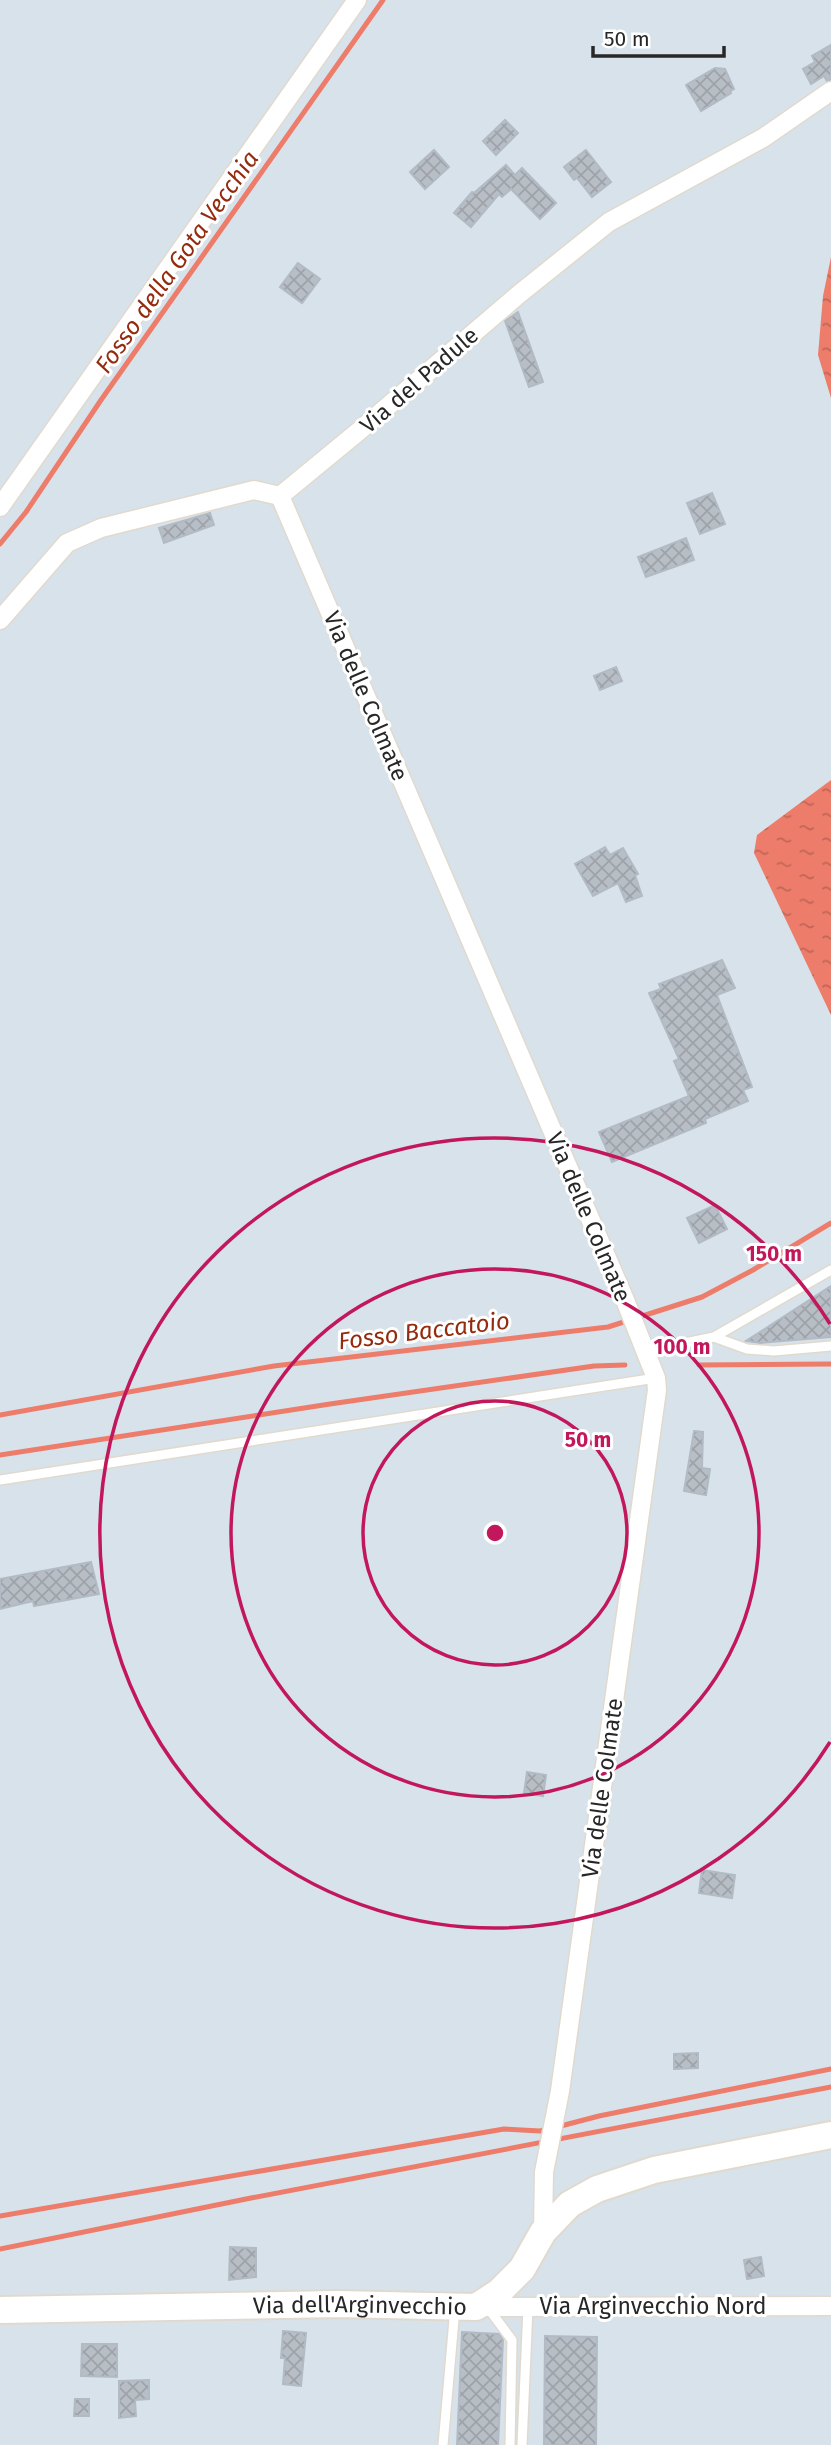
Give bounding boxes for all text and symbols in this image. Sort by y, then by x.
scale bar [593,14,724,58]
text: 50 m [604,26,650,52]
water label: Fosso della Gota Vecchia [90,145,264,379]
street label: Via del Padule [354,321,484,439]
street label: Via delle Colmate [318,607,414,785]
street label: Via delle Colmate [541,1128,637,1306]
text: 150 m [746,1241,802,1267]
water label: Fosso Baccatoio [337,1307,511,1355]
text: 100 m [653,1334,711,1360]
text: 50 m [565,1427,611,1453]
centre of rings [483,1521,507,1545]
street label: Via delle Colmate [576,1696,628,1880]
street label: Via dell'Arginvecchio [253,2290,467,2321]
street label: Via Arginvecchio Nord [539,2292,767,2320]

